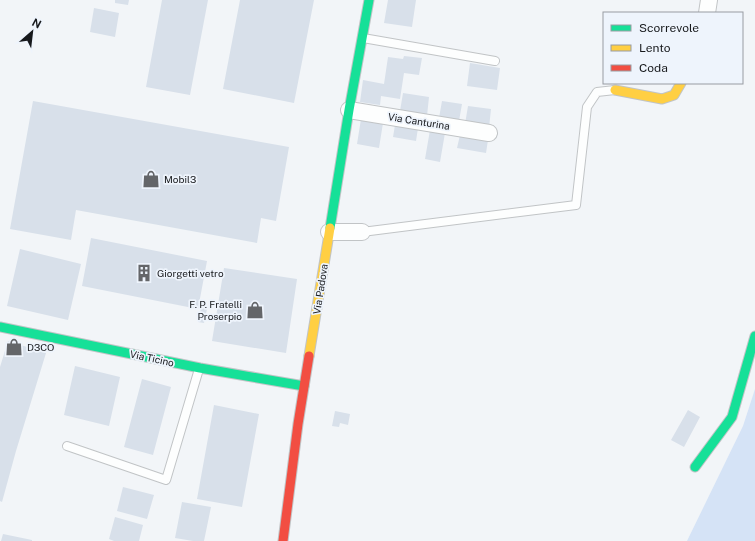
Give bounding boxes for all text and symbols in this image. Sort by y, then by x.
north arrow [12,12,52,52]
legend [603,12,743,84]
text: N [30,16,43,30]
text: Scorrevole [639,21,699,35]
text: Lento [639,41,671,55]
text: Coda [639,61,668,75]
street label: Via Canturina [387,110,451,132]
shop icon: Mobil3 [141,169,161,189]
place label: Mobil3 [164,173,196,185]
building icon: Giorgetti vetro [134,263,154,283]
street label: Via Padova [310,263,330,315]
place label: Giorgetti vetro [157,267,224,279]
place label: F. P. Fratelli Proserpio [189,298,242,322]
shop icon: F. P. Fratelli Proserpio [245,300,265,320]
shop icon: D3CO [4,337,24,357]
place label: D3CO [27,341,54,353]
street label: Via Ticino [129,347,176,369]

